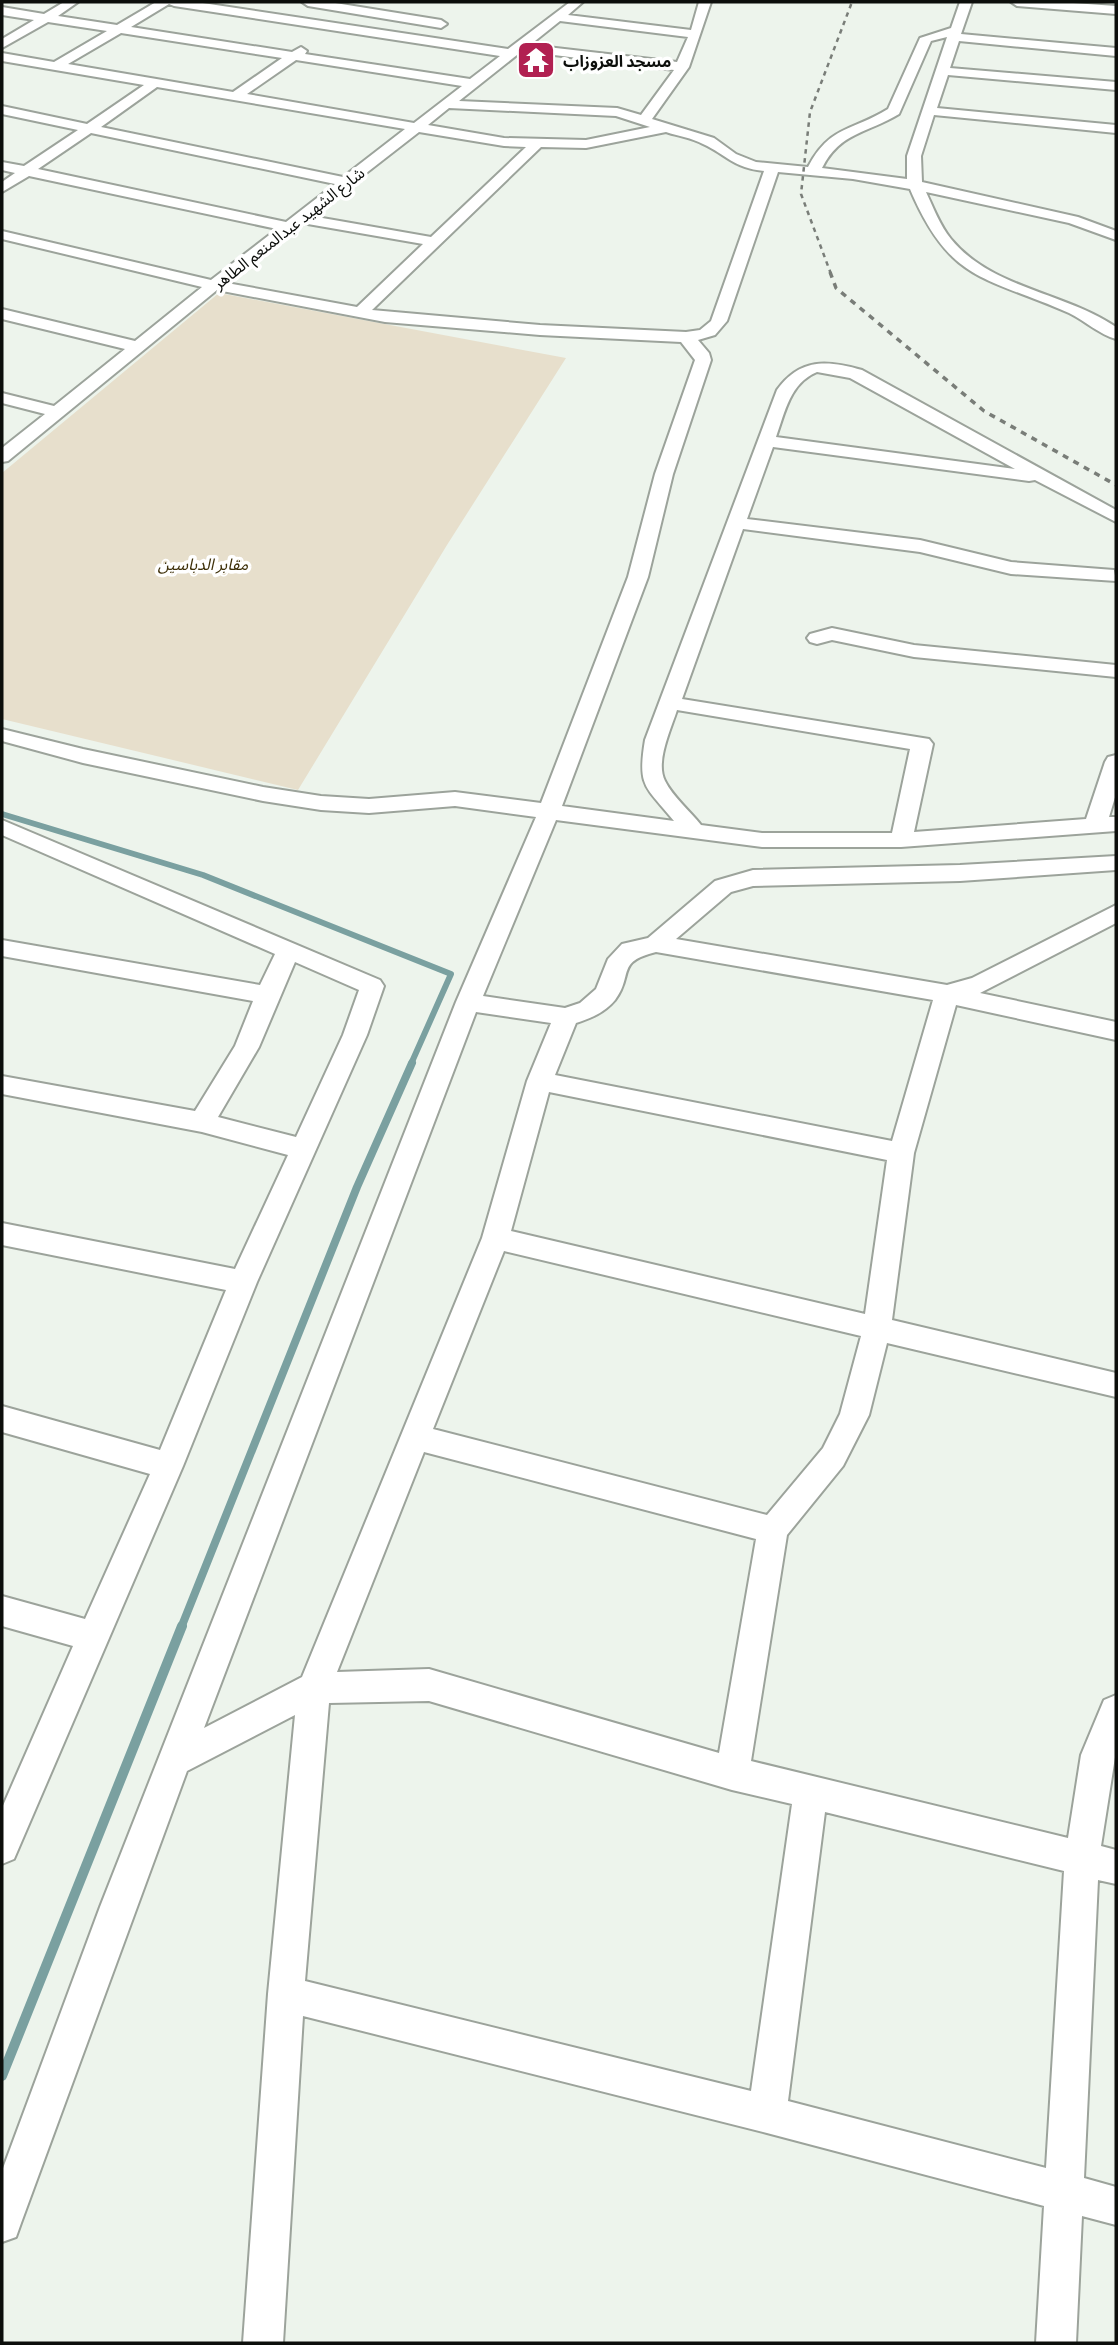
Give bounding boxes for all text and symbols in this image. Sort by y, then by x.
temple icon: مسجد العزوزاب [515,39,557,81]
place label: مسجد العزوزاب [563,48,671,72]
street label: شارع الشهيد عبدالمنعم الطاهر [206,160,370,296]
park label: مقابر الدباسين [158,551,249,575]

